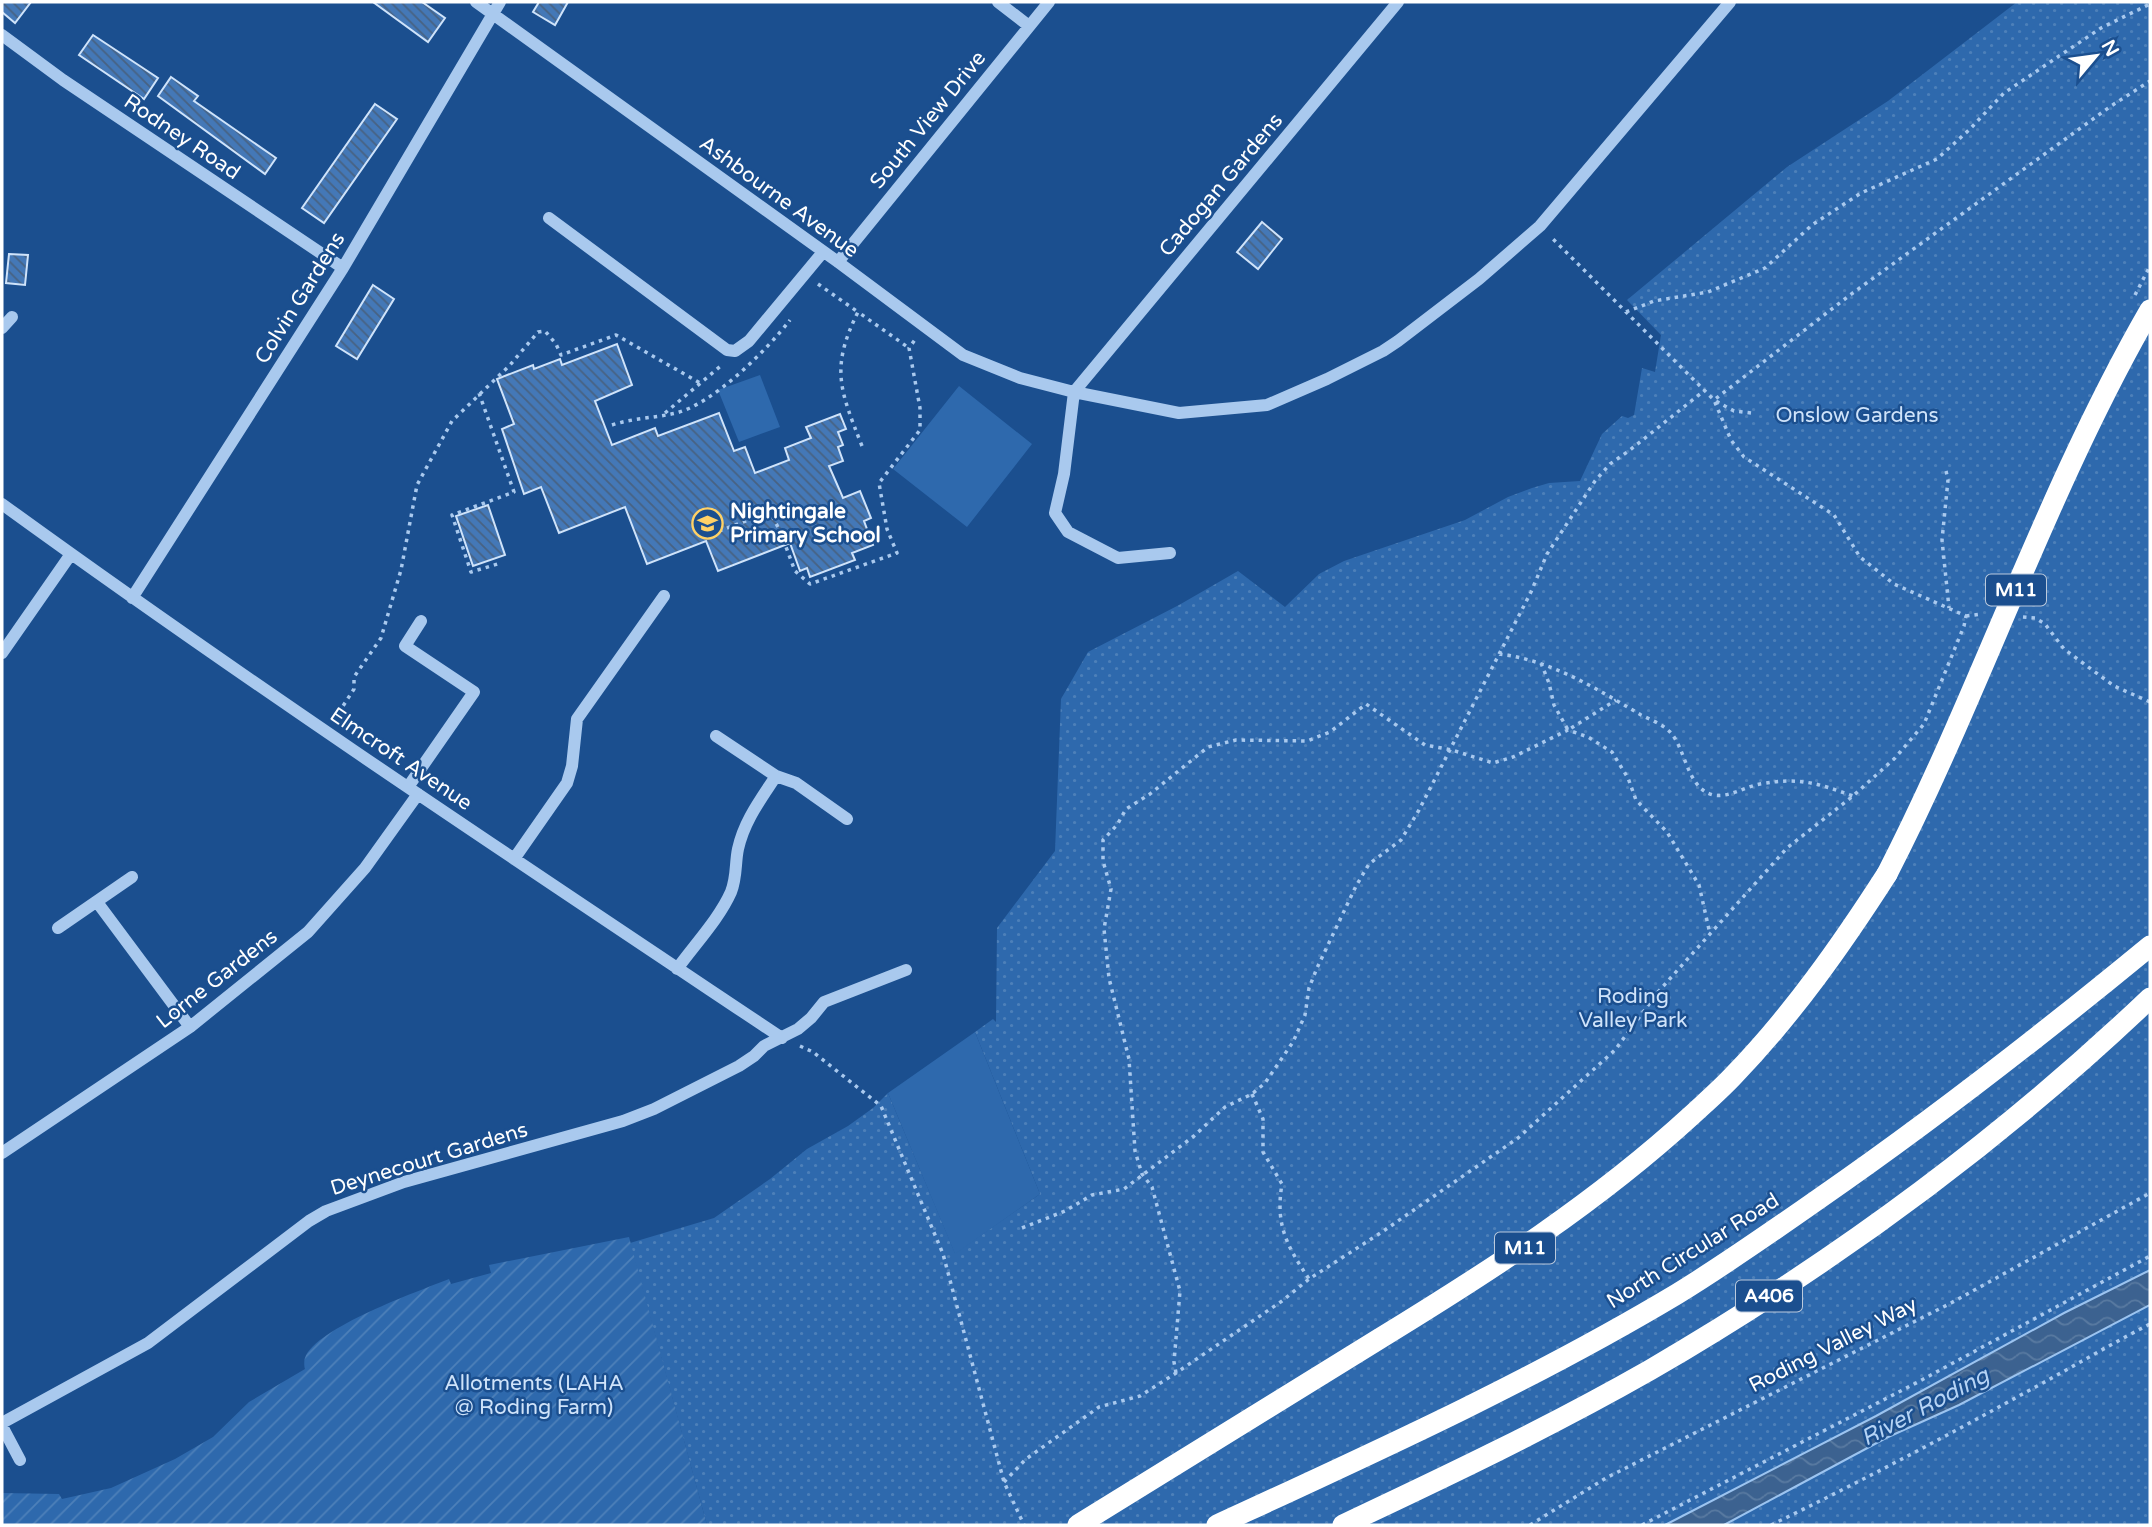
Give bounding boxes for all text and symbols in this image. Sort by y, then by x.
north arrow [2061,21,2131,91]
text: N [2097,36,2123,60]
street label: South View Drive [865,46,991,194]
street label: Rodney Road [119,89,245,185]
street label: Cadogan Gardens [1154,108,1288,262]
street label: Ashbourne Avenue [695,131,864,263]
street label: Colvin Gardens [250,228,350,368]
park label: Onslow Gardens [1775,403,1939,428]
place label: Nightingale Primary School [730,499,881,548]
school or university icon: Nightingale Primary School [690,506,724,540]
road number: M11 [1986,575,2046,606]
street label: Elmcroft Avenue [325,702,477,816]
street label: Lorne Gardens [152,924,282,1034]
park label: Roding Valley Park [1578,984,1688,1033]
street label: Deynecourt Gardens [327,1117,531,1201]
street label: North Circular Road [1602,1188,1784,1314]
road number: M11 [1495,1232,1555,1264]
road number: A406 [1736,1280,1802,1312]
street label: Roding Valley Way [1745,1292,1921,1398]
water label: River Roding [1856,1361,1995,1452]
park label: Allotments (LAHA @ Roding Farm) [444,1371,624,1420]

